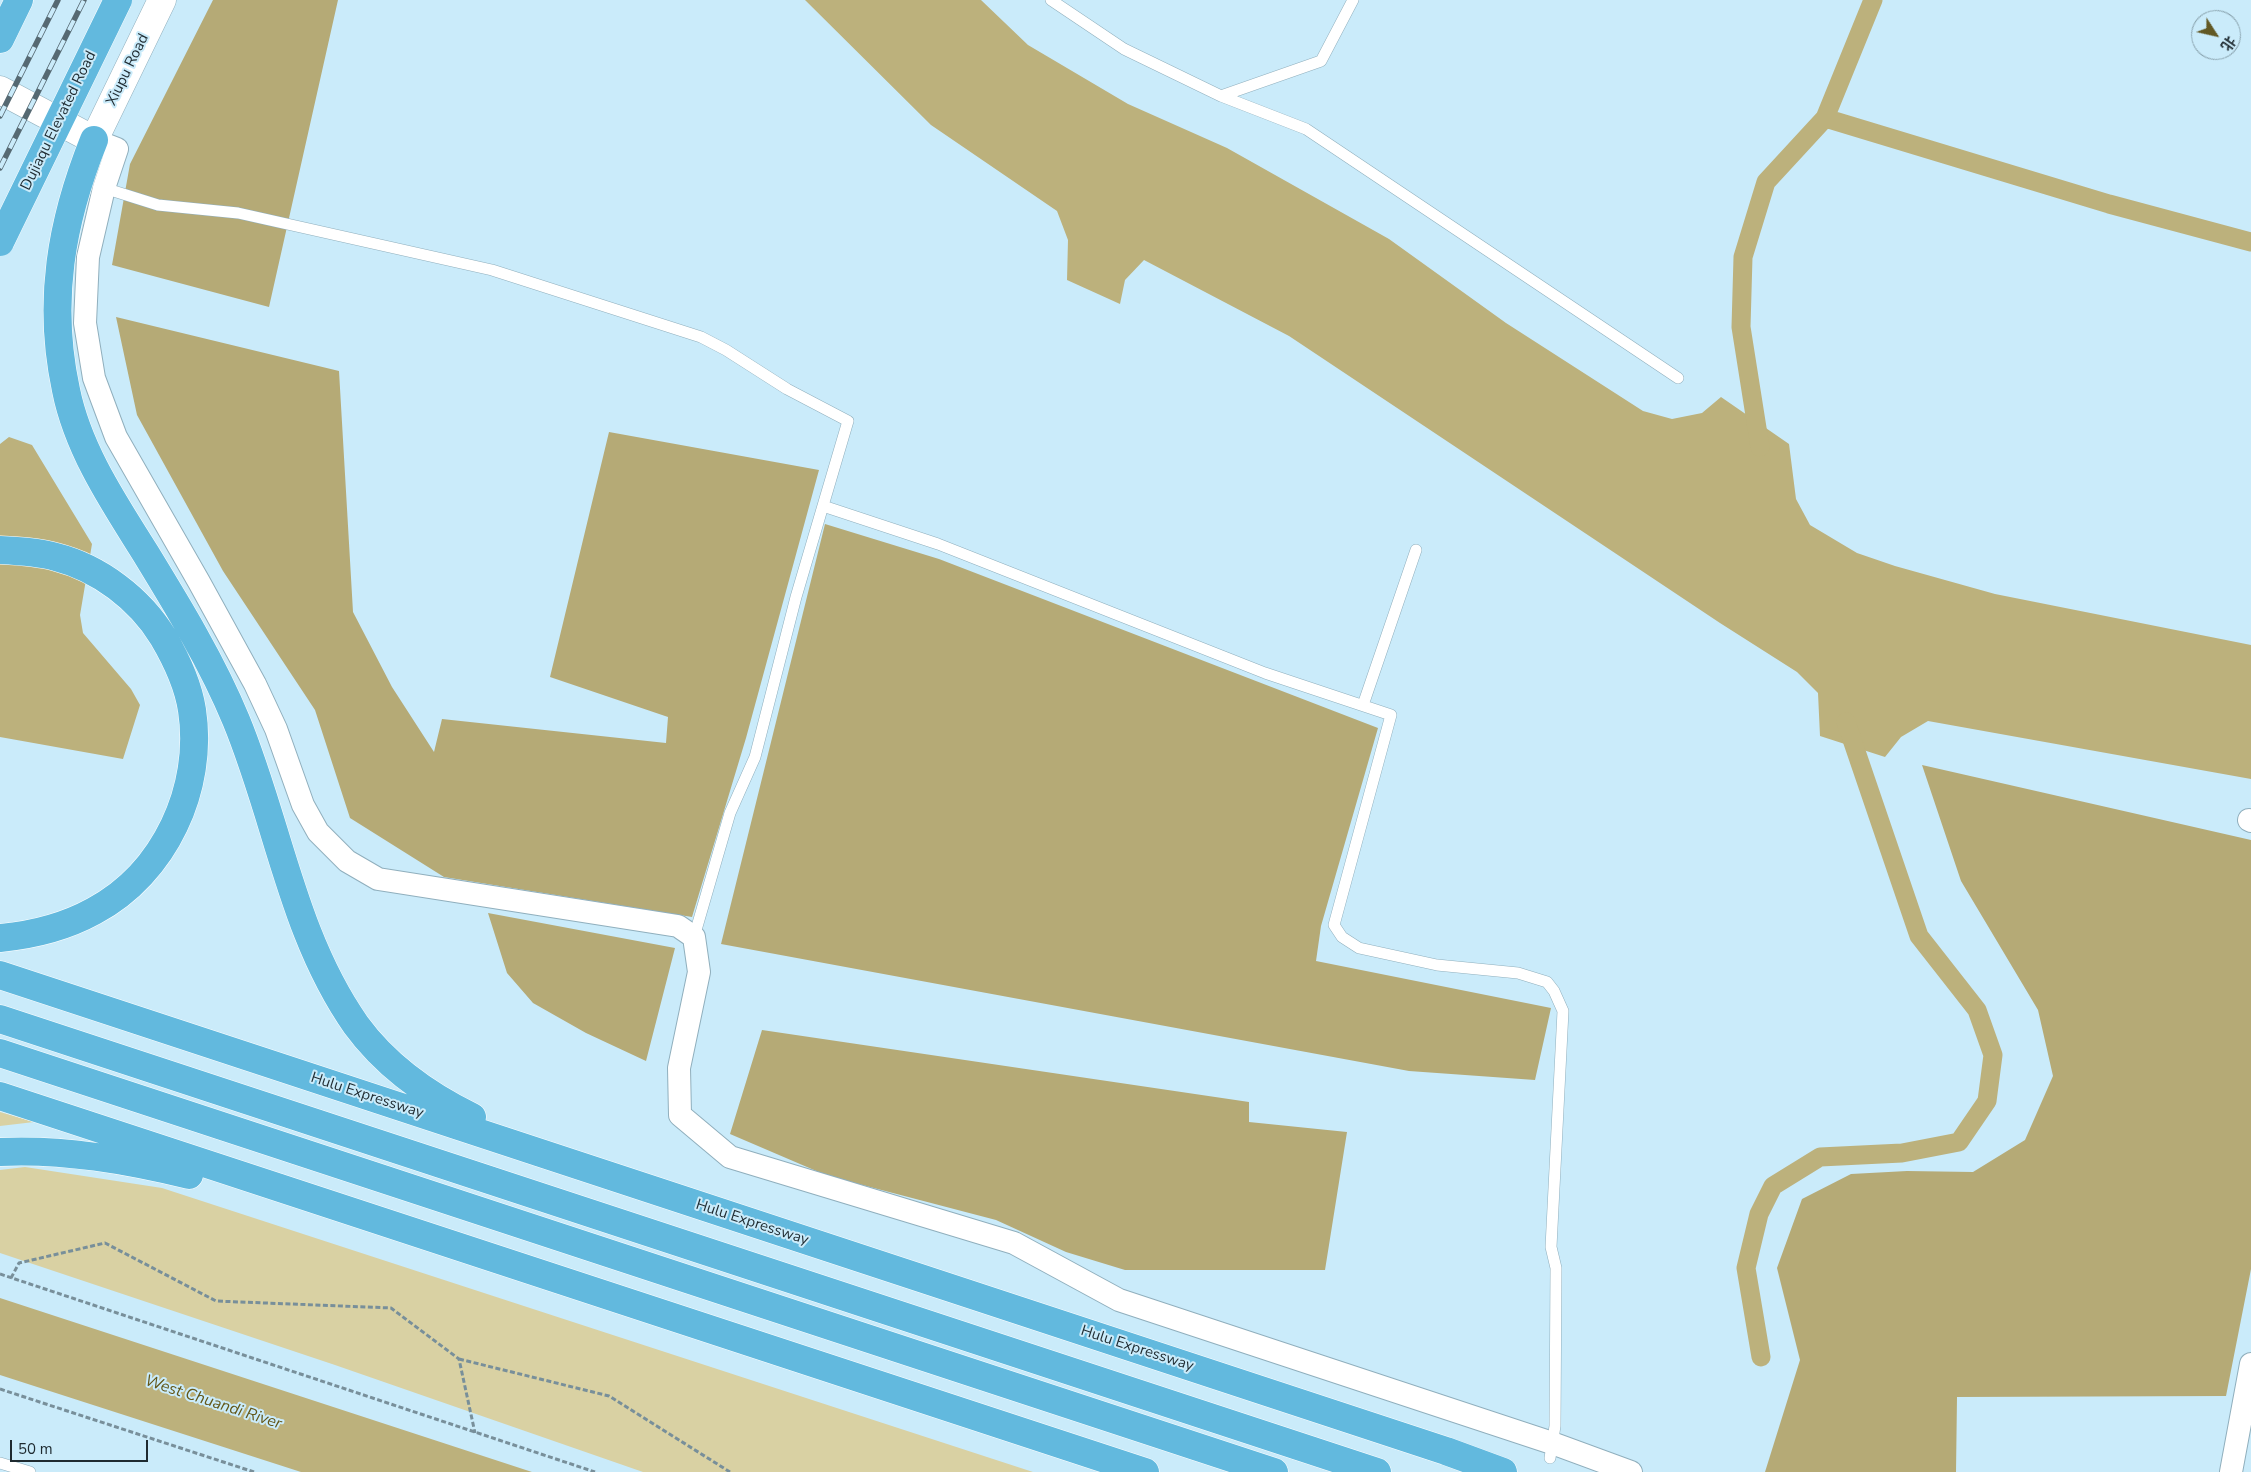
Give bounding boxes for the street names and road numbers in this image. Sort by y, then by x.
street label: Xiupu Road [103,31,153,109]
street label: Dujiaqu Elevated Road [17,48,101,194]
street label: Hulu Expressway [308,1069,426,1123]
street label: Hulu Expressway [693,1196,811,1250]
street label: Hulu Expressway [1078,1322,1196,1376]

